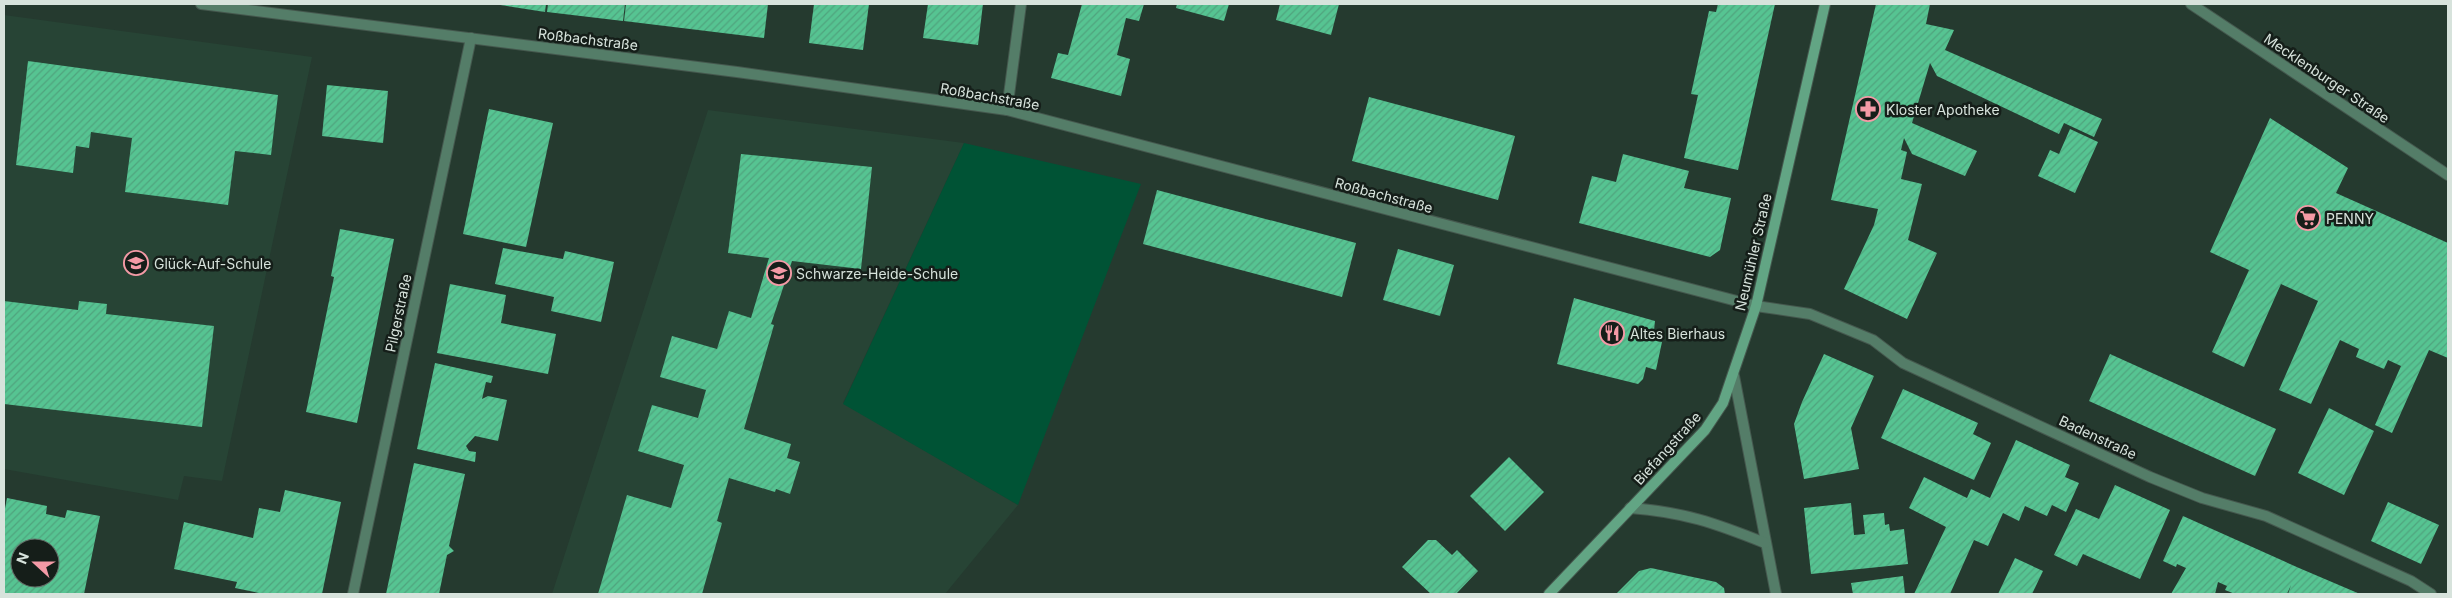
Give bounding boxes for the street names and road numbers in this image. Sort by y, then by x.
street label: Roßbachstraße [537,24,639,54]
street label: Mecklenburger Straße [2261,30,2393,126]
street label: Roßbachstraße [939,79,1041,113]
street label: Roßbachstraße [1333,174,1435,216]
street label: Neumühler Straße [1731,192,1775,312]
street label: Pilgerstraße [381,272,415,354]
street label: Biefangstraße [1630,408,1704,488]
street label: Badenstraße [2056,412,2140,462]

